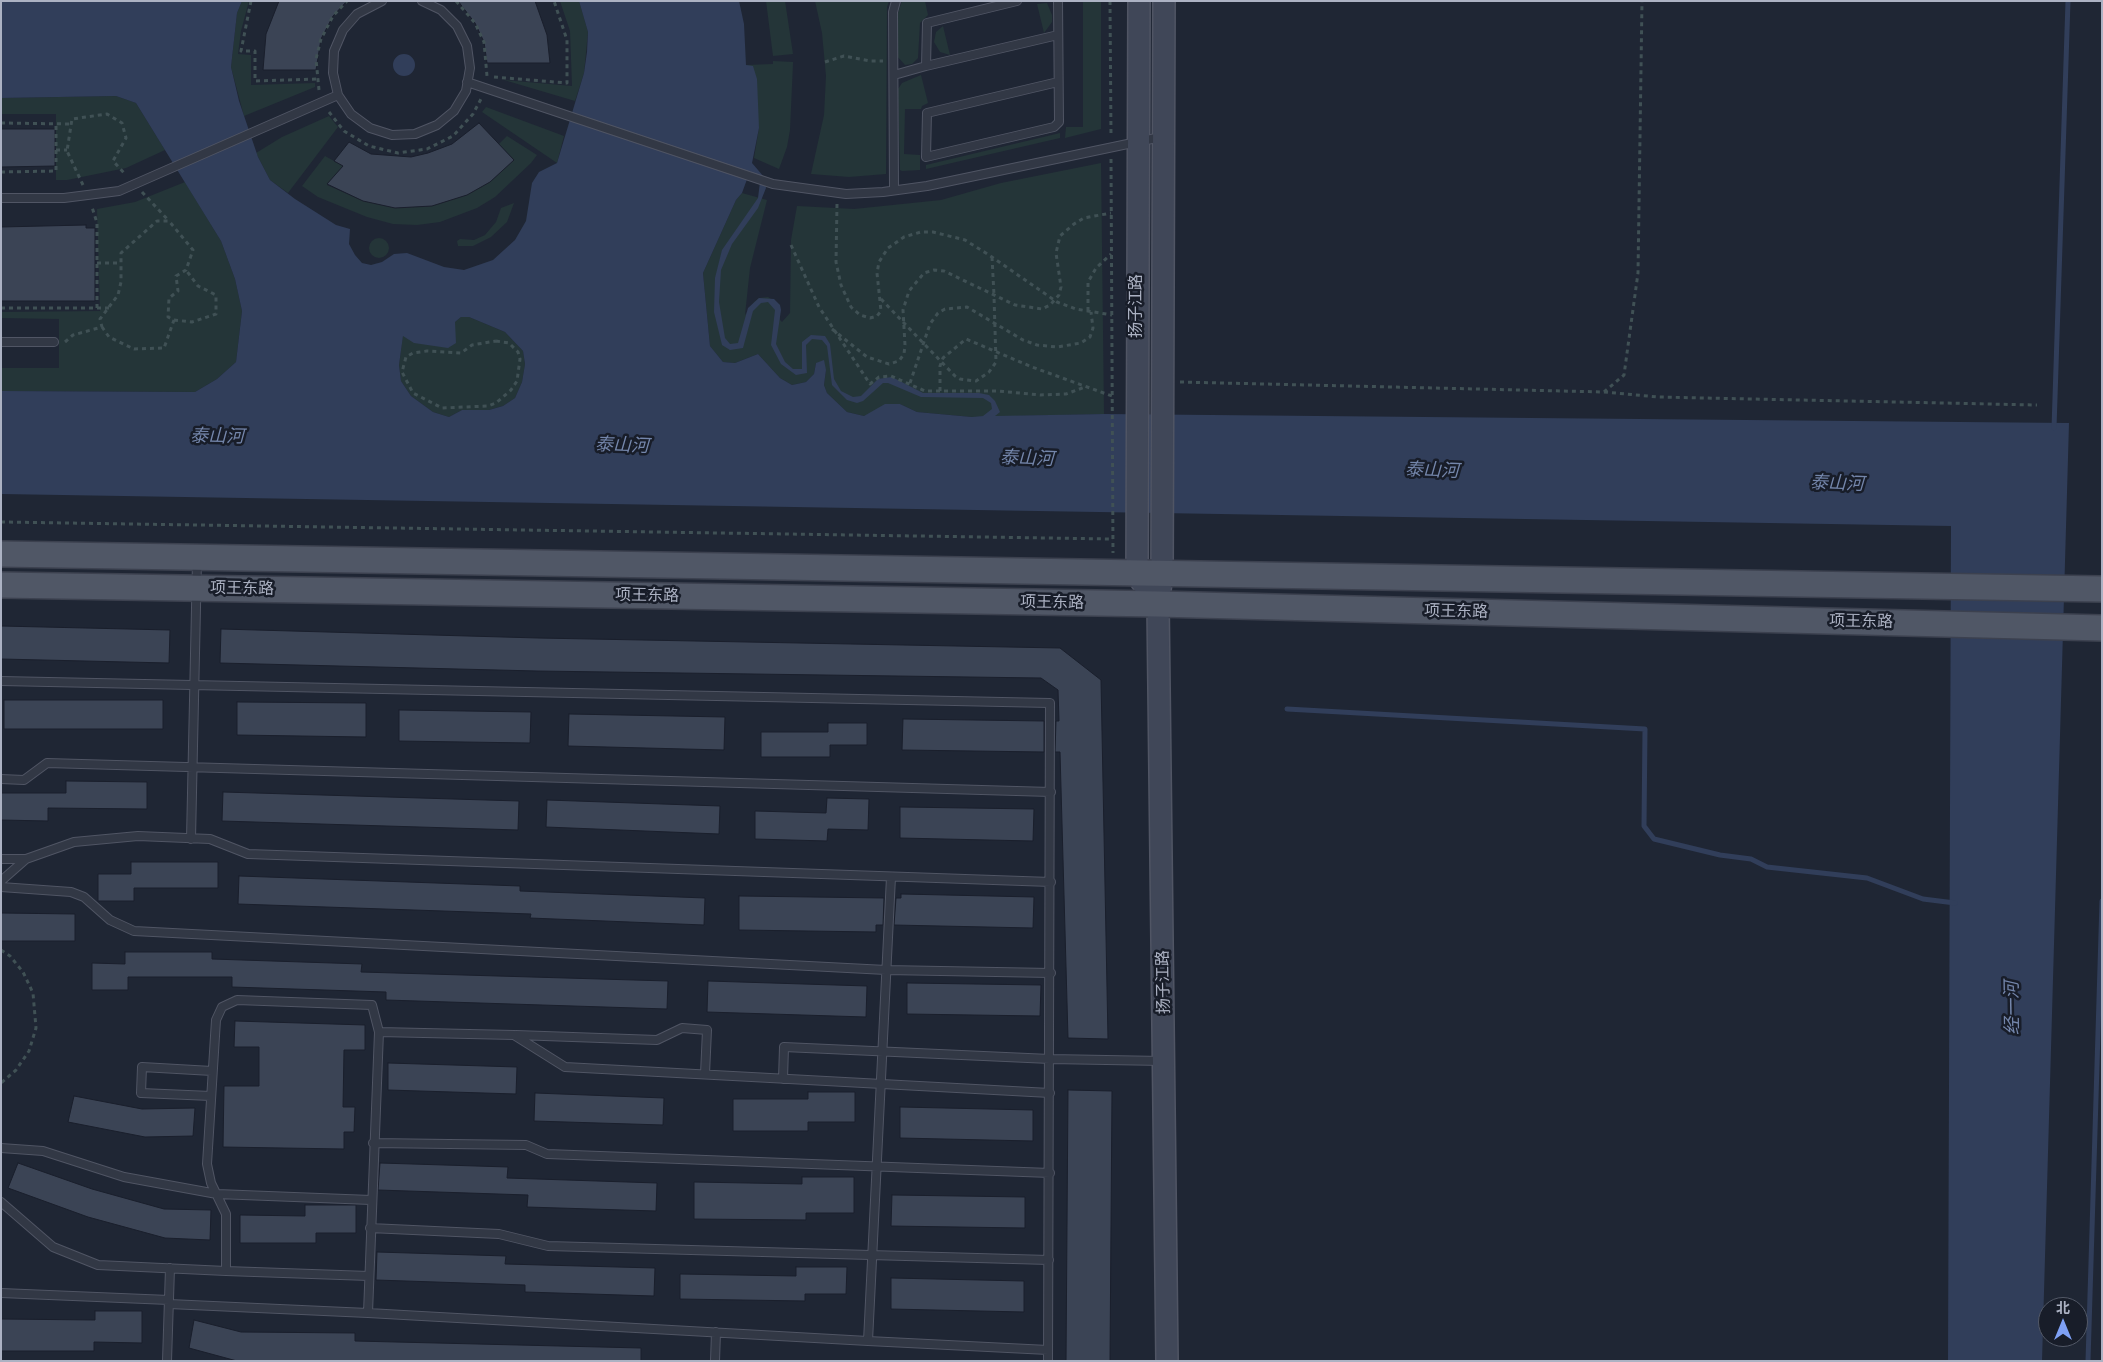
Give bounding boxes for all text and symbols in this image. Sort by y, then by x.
street label: 扬子江路 [1127,274,1147,338]
water label: 泰山河 [190,426,244,448]
water label: 泰山河 [595,434,649,458]
water label: 泰山河 [1000,447,1054,471]
water label: 泰山河 [1405,459,1459,483]
water label: 泰山河 [1810,472,1864,496]
street label: 项王东路 [210,579,274,599]
street label: 项王东路 [615,586,679,606]
street label: 项王东路 [1020,593,1084,613]
street label: 项王东路 [1424,602,1488,622]
street label: 项王东路 [1829,612,1893,632]
street label: 扬子江路 [1154,950,1174,1014]
water label: 经一河 [2002,981,2024,1035]
north arrow [2038,1297,2088,1347]
text: 北 [2056,1299,2070,1317]

